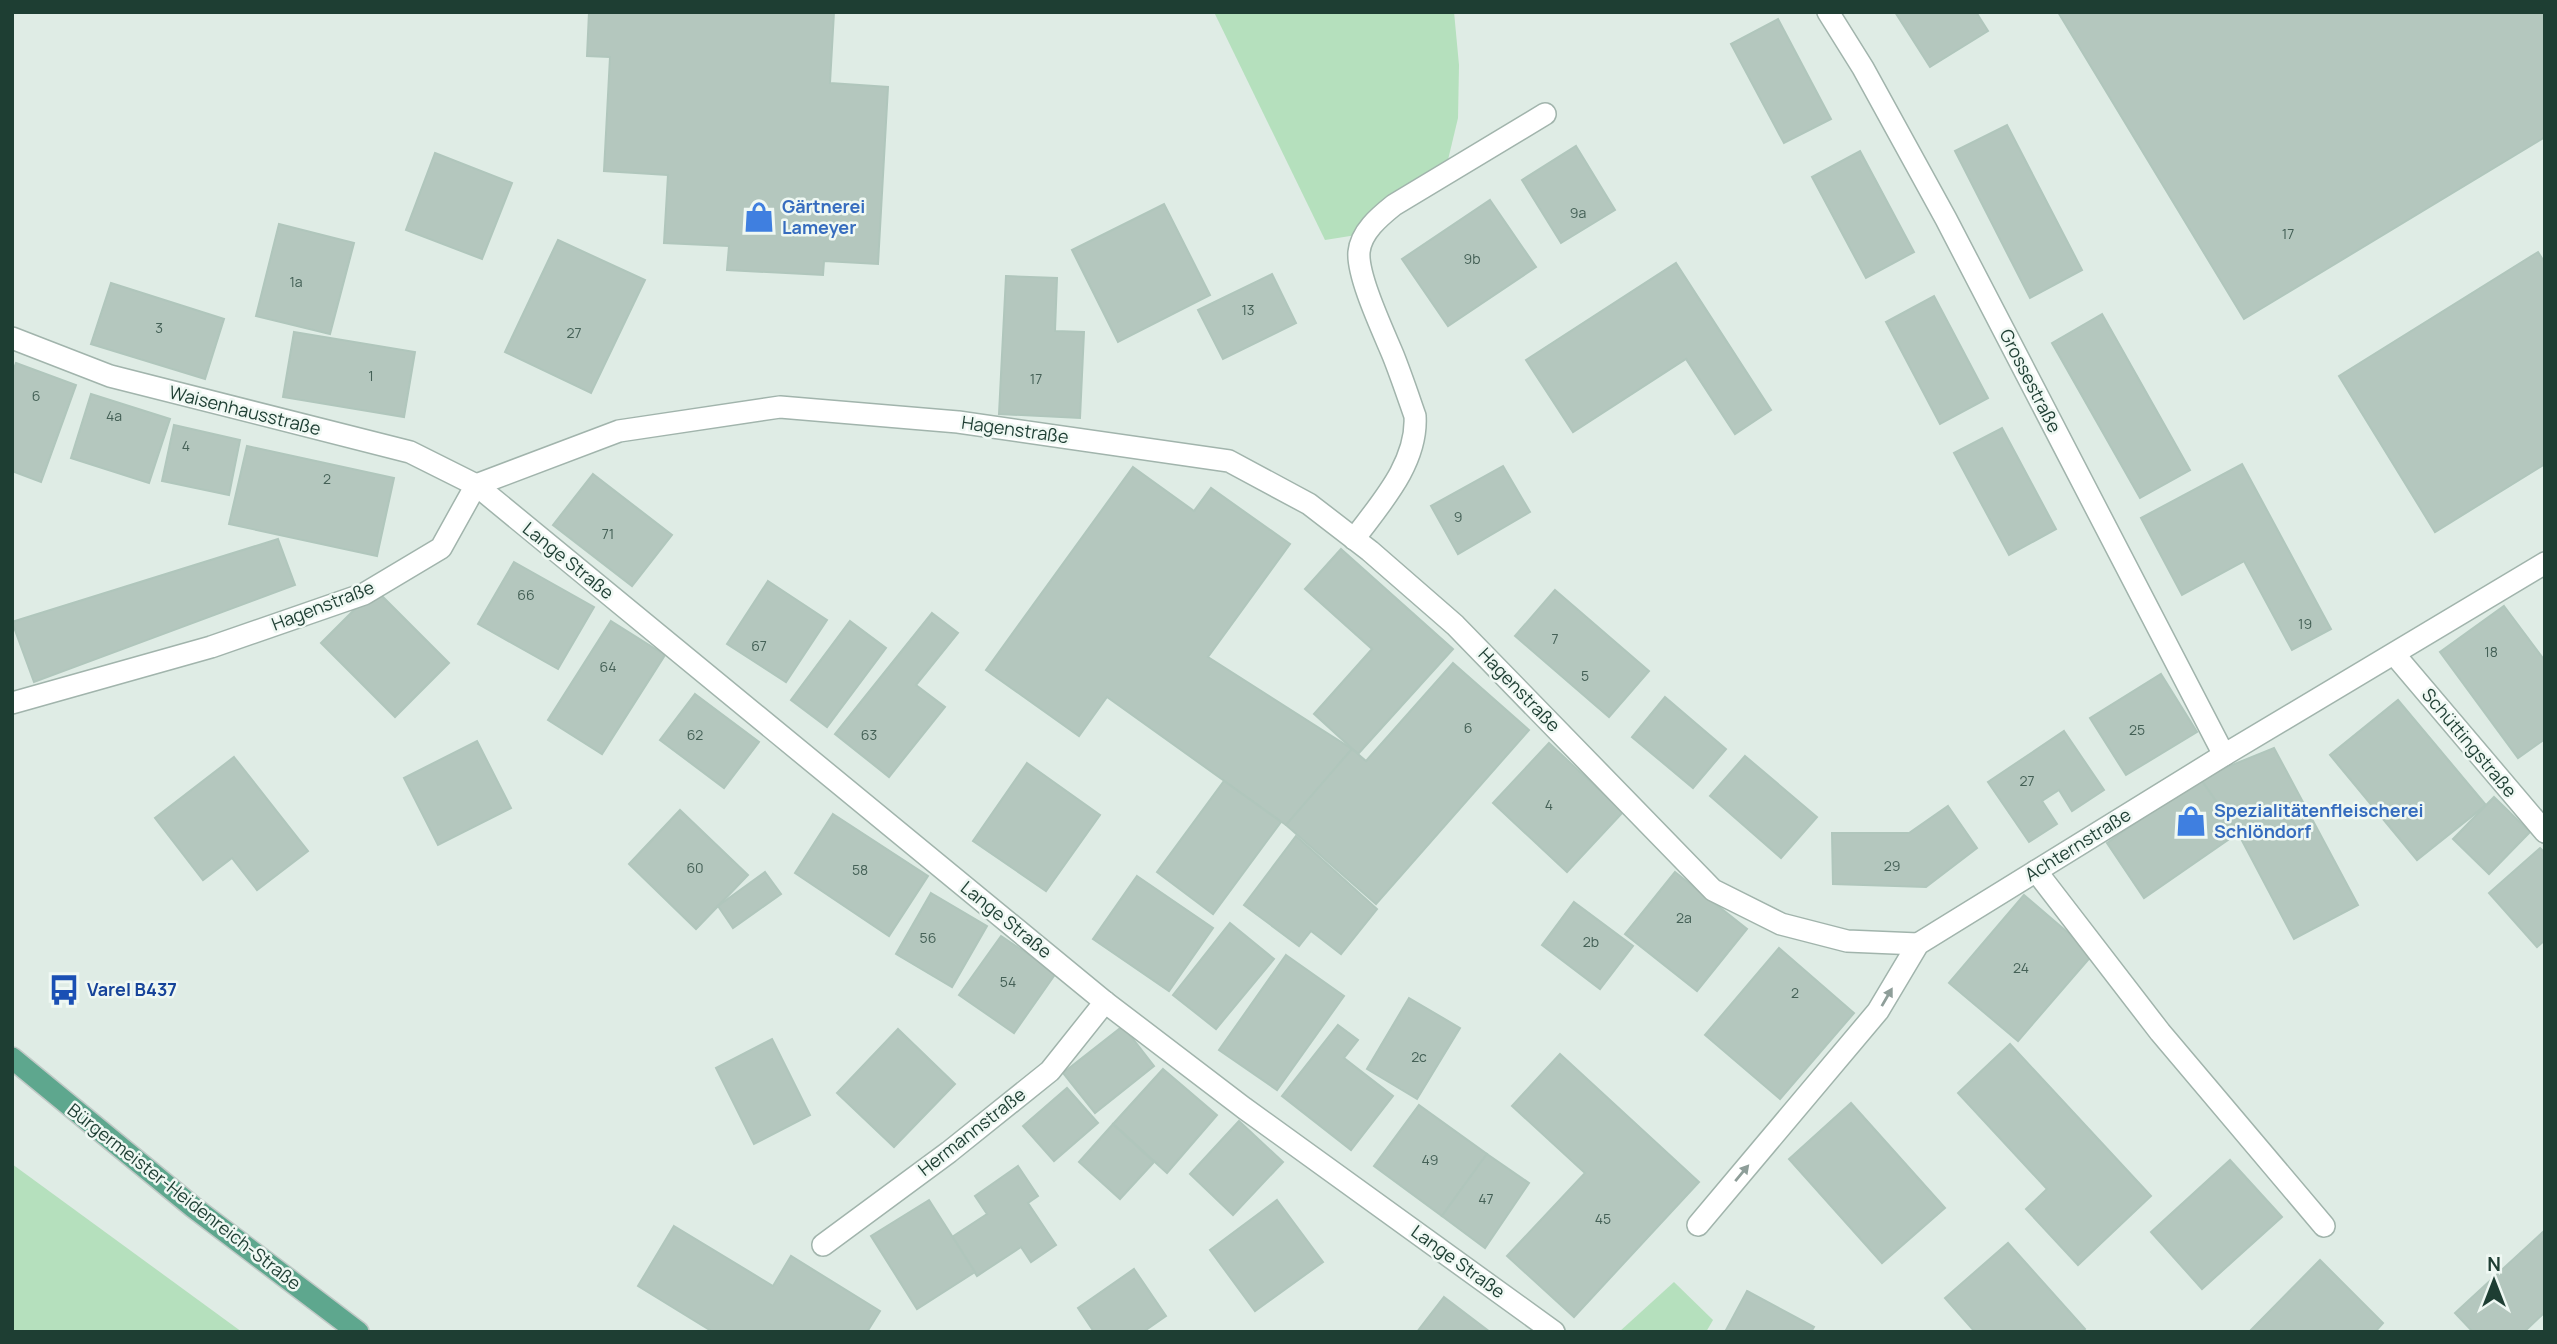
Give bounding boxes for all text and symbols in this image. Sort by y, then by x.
place label: Gärtnerei Lameyer [782,194,865,239]
shop icon: Gärtnerei Lameyer [742,200,776,234]
house number: 9a [1570,203,1586,222]
house number: 17 [2282,224,2294,243]
house number: 9b [1464,249,1480,268]
house number: 1a [289,272,303,291]
house number: 13 [1241,300,1255,319]
house number: 3 [155,318,163,337]
house number: 27 [566,323,582,342]
street label: Grossestraße [1995,325,2067,436]
house number: 1 [368,366,374,385]
house number: 17 [1030,369,1042,388]
street label: Waisenhausstraße [167,380,324,440]
house number: 6 [32,386,40,405]
house number: 4a [106,406,122,425]
street label: Hagenstraße [960,410,1070,448]
house number: 4 [182,436,190,455]
house number: 2 [323,469,331,488]
house number: 9 [1454,507,1462,526]
street label: Lange Straße [518,516,619,604]
house number: 71 [602,524,614,543]
street label: Hagenstraße [268,575,377,636]
house number: 66 [517,585,535,604]
house number: 19 [2298,614,2312,633]
house number: 7 [1551,629,1559,648]
house number: 67 [751,636,767,655]
street label: Hagenstraße [1474,642,1566,736]
house number: 18 [2484,642,2498,661]
house number: 64 [600,657,616,676]
house number: 5 [1581,666,1589,685]
street label: Schüttingstraße [2417,683,2522,802]
house number: 6 [1464,718,1472,737]
house number: 25 [2129,720,2145,739]
house number: 62 [687,725,703,744]
house number: 63 [861,725,877,744]
house number: 27 [2019,771,2035,790]
house number: 4 [1545,795,1553,814]
place label: Spezialitätenfleischerei Schlöndorf [2214,798,2424,843]
street label: Achternstraße [2020,802,2135,886]
shop icon: Spezialitätenfleischerei Schlöndorf [2174,804,2208,838]
house number: 29 [1884,856,1900,875]
house number: 60 [686,858,704,877]
house number: 58 [852,860,868,879]
street label: Lange Straße [956,875,1057,963]
house number: 2a [1676,908,1692,927]
house number: 56 [920,928,936,947]
house number: 2b [1583,932,1599,951]
house number: 24 [2013,958,2029,977]
house number: 54 [1000,972,1016,991]
bus stop icon: Varel B437 [47,973,81,1007]
place label: Varel B437 [87,977,177,1001]
house number: 2 [1791,983,1799,1002]
one-way arrow [1881,988,1893,1007]
house number: 2c [1411,1047,1427,1066]
street label: Hermannstraße [913,1082,1030,1181]
street label: Bürgermeister-Heidenreich-Straße [63,1097,306,1295]
house number: 49 [1422,1150,1438,1169]
one-way arrow [1734,1164,1749,1181]
house number: 47 [1478,1189,1494,1208]
house number: 45 [1595,1209,1611,1228]
street label: Lange Straße [1407,1219,1510,1303]
north arrow [2459,1246,2529,1316]
text: N [2487,1251,2501,1277]

